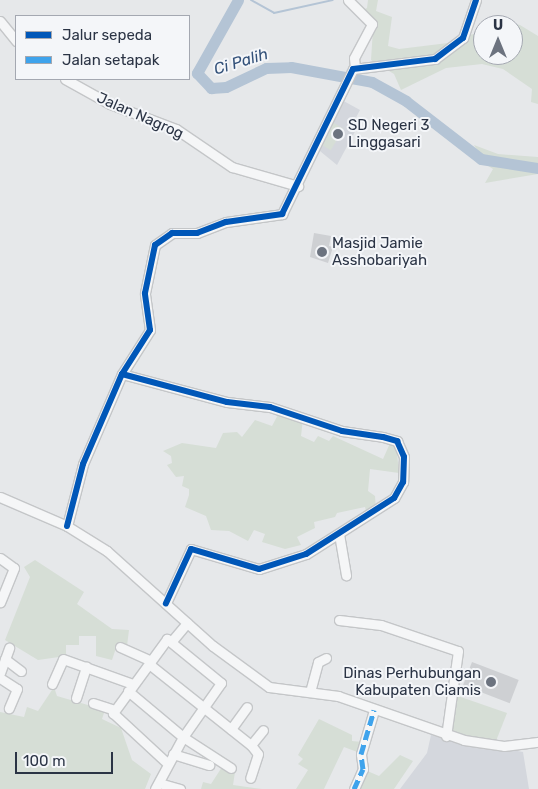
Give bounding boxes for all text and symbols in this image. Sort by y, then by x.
legend [15,15,190,80]
north arrow [473,15,523,65]
text: U [493,17,503,34]
text: Jalur sepeda [62,26,152,44]
water label: Ci Palih [212,45,270,79]
text: Jalan setapak [62,51,160,69]
street label: Jalan Nagrog [94,89,186,143]
place label: SD Negeri 3 Linggasari [348,116,430,151]
marker: SD Negeri 3 Linggasari [332,128,344,140]
place label: Masjid Jamie Asshobariyah [332,234,427,269]
marker: Masjid Jamie Asshobariyah [316,246,328,258]
place label: Dinas Perhubungan Kabupaten Ciamis [343,664,481,699]
marker: Dinas Perhubungan Kabupaten Ciamis [485,676,497,688]
scale bar [18,742,115,774]
text: 100 m [23,752,65,770]

